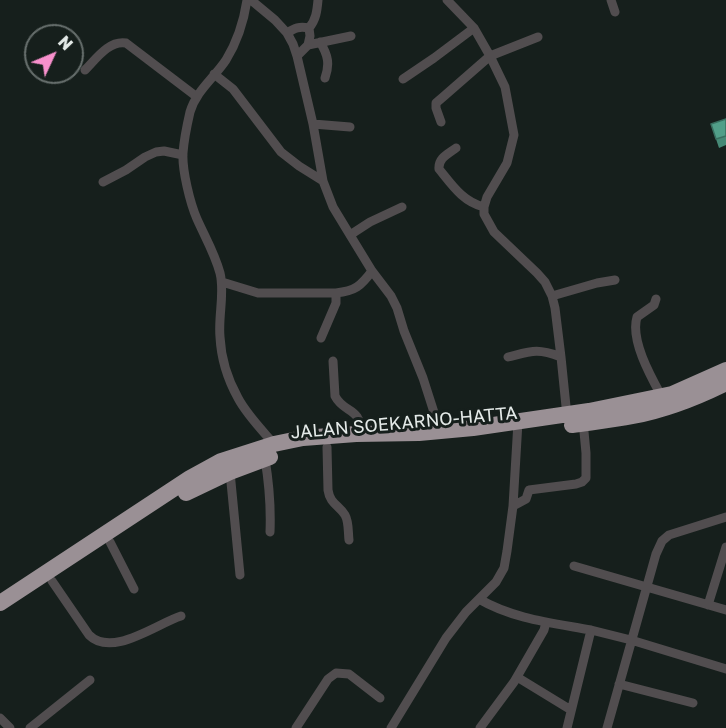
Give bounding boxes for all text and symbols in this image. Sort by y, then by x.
north arrow [24,24,84,84]
text: N [54,32,77,54]
street label: JALAN SOEKARNO-HATTA [290,402,518,444]

